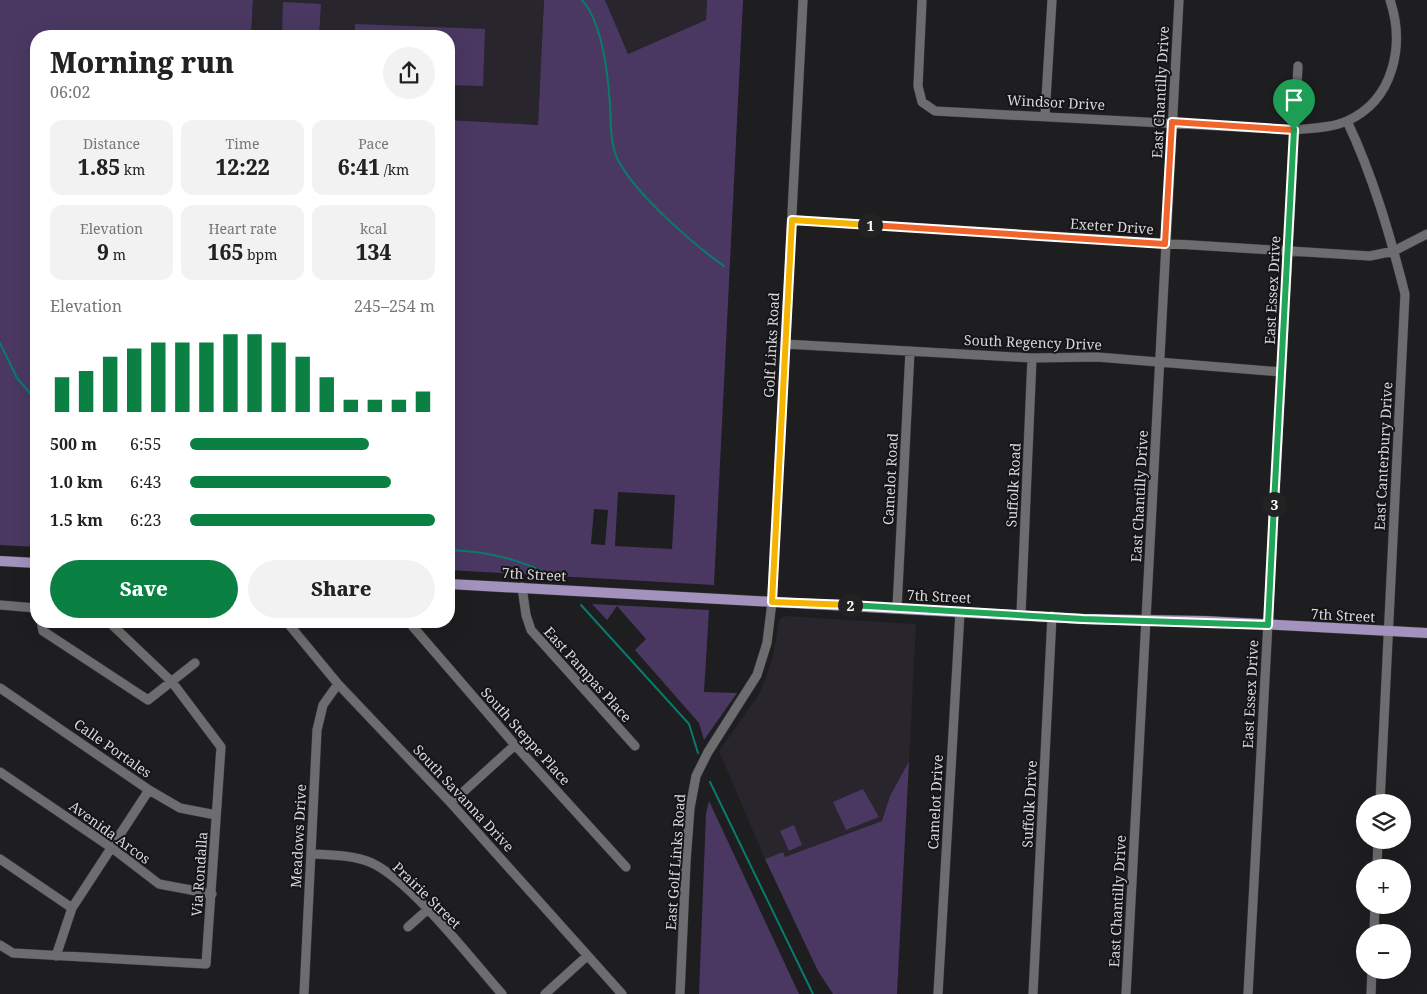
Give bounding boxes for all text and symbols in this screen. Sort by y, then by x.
street label: East Chantilly Drive [1147,25,1173,159]
text: Morning run [50,43,234,81]
button: share [383,47,435,99]
pin [1273,79,1315,130]
text: 06:02 [50,81,90,103]
icon: arrive [1280,86,1308,114]
street label: Windsor Drive [1006,90,1106,114]
text: Distance [83,134,140,153]
text: Time [226,134,259,153]
text: Pace [358,134,389,153]
text: 1.85 [78,153,120,181]
text: 12:22 [215,153,270,181]
text: 6:41 [338,153,380,181]
text: km [120,160,145,179]
text: /km [380,160,409,179]
pin: 1 [858,212,882,238]
street label: Exeter Drive [1070,214,1154,238]
text: 1 [867,216,874,235]
text: Elevation [80,219,143,238]
text: Heart rate [208,219,277,238]
text: kcal [360,219,387,238]
street label: East Essex Drive [1260,235,1284,345]
text: 9 [97,238,109,266]
text: 165 [208,238,243,266]
text: 134 [356,238,391,266]
text: m [109,245,126,264]
text: bpm [243,245,277,264]
street label: Golf Links Road [759,292,783,398]
text: Elevation [50,295,122,317]
text: 245–254 m [354,295,435,317]
street label: South Regency Drive [964,330,1102,354]
street label: East Canterbury Drive [1370,381,1396,531]
street label: East Chantilly Drive [1126,429,1152,563]
street label: Camelot Road [878,432,902,525]
text: 500 m [50,433,97,455]
text: 6:55 [130,433,161,455]
street label: Suffolk Road [1001,442,1025,528]
text: 1.0 km [50,471,103,493]
text: 6:43 [130,471,161,493]
pin: 3 [1262,492,1286,516]
text: 3 [1271,495,1278,514]
text: 1.5 km [50,509,103,531]
text: 6:23 [130,509,161,531]
button: Save [50,560,238,618]
button: Share [248,560,435,618]
street label: 7th Street [501,563,567,585]
street label: 7th Street [906,585,972,607]
pin: 2 [838,592,862,618]
text: 2 [847,596,854,615]
street label: 7th Street [1310,604,1376,626]
street label: East Pampas Place [540,622,636,726]
street label: East Essex Drive [1238,639,1262,749]
street label: South Steppe Place [477,683,575,789]
street label: Calle Portales [71,714,155,782]
street label: South Savanna Drive [409,740,519,856]
street label: Camelot Drive [923,754,947,850]
street label: Suffolk Drive [1017,760,1041,848]
street label: Meadows Drive [286,784,310,888]
street label: East Golf Links Road [661,793,689,931]
map controls [1356,794,1411,979]
button: layers [1356,794,1411,849]
street label: Avenida Arcos [66,796,154,868]
street label: Via Rondalla [187,831,211,917]
street label: East Chantilly Drive [1104,834,1130,968]
street label: Prairie Street [389,857,465,933]
button: + [1356,859,1411,914]
button: − [1356,924,1411,979]

